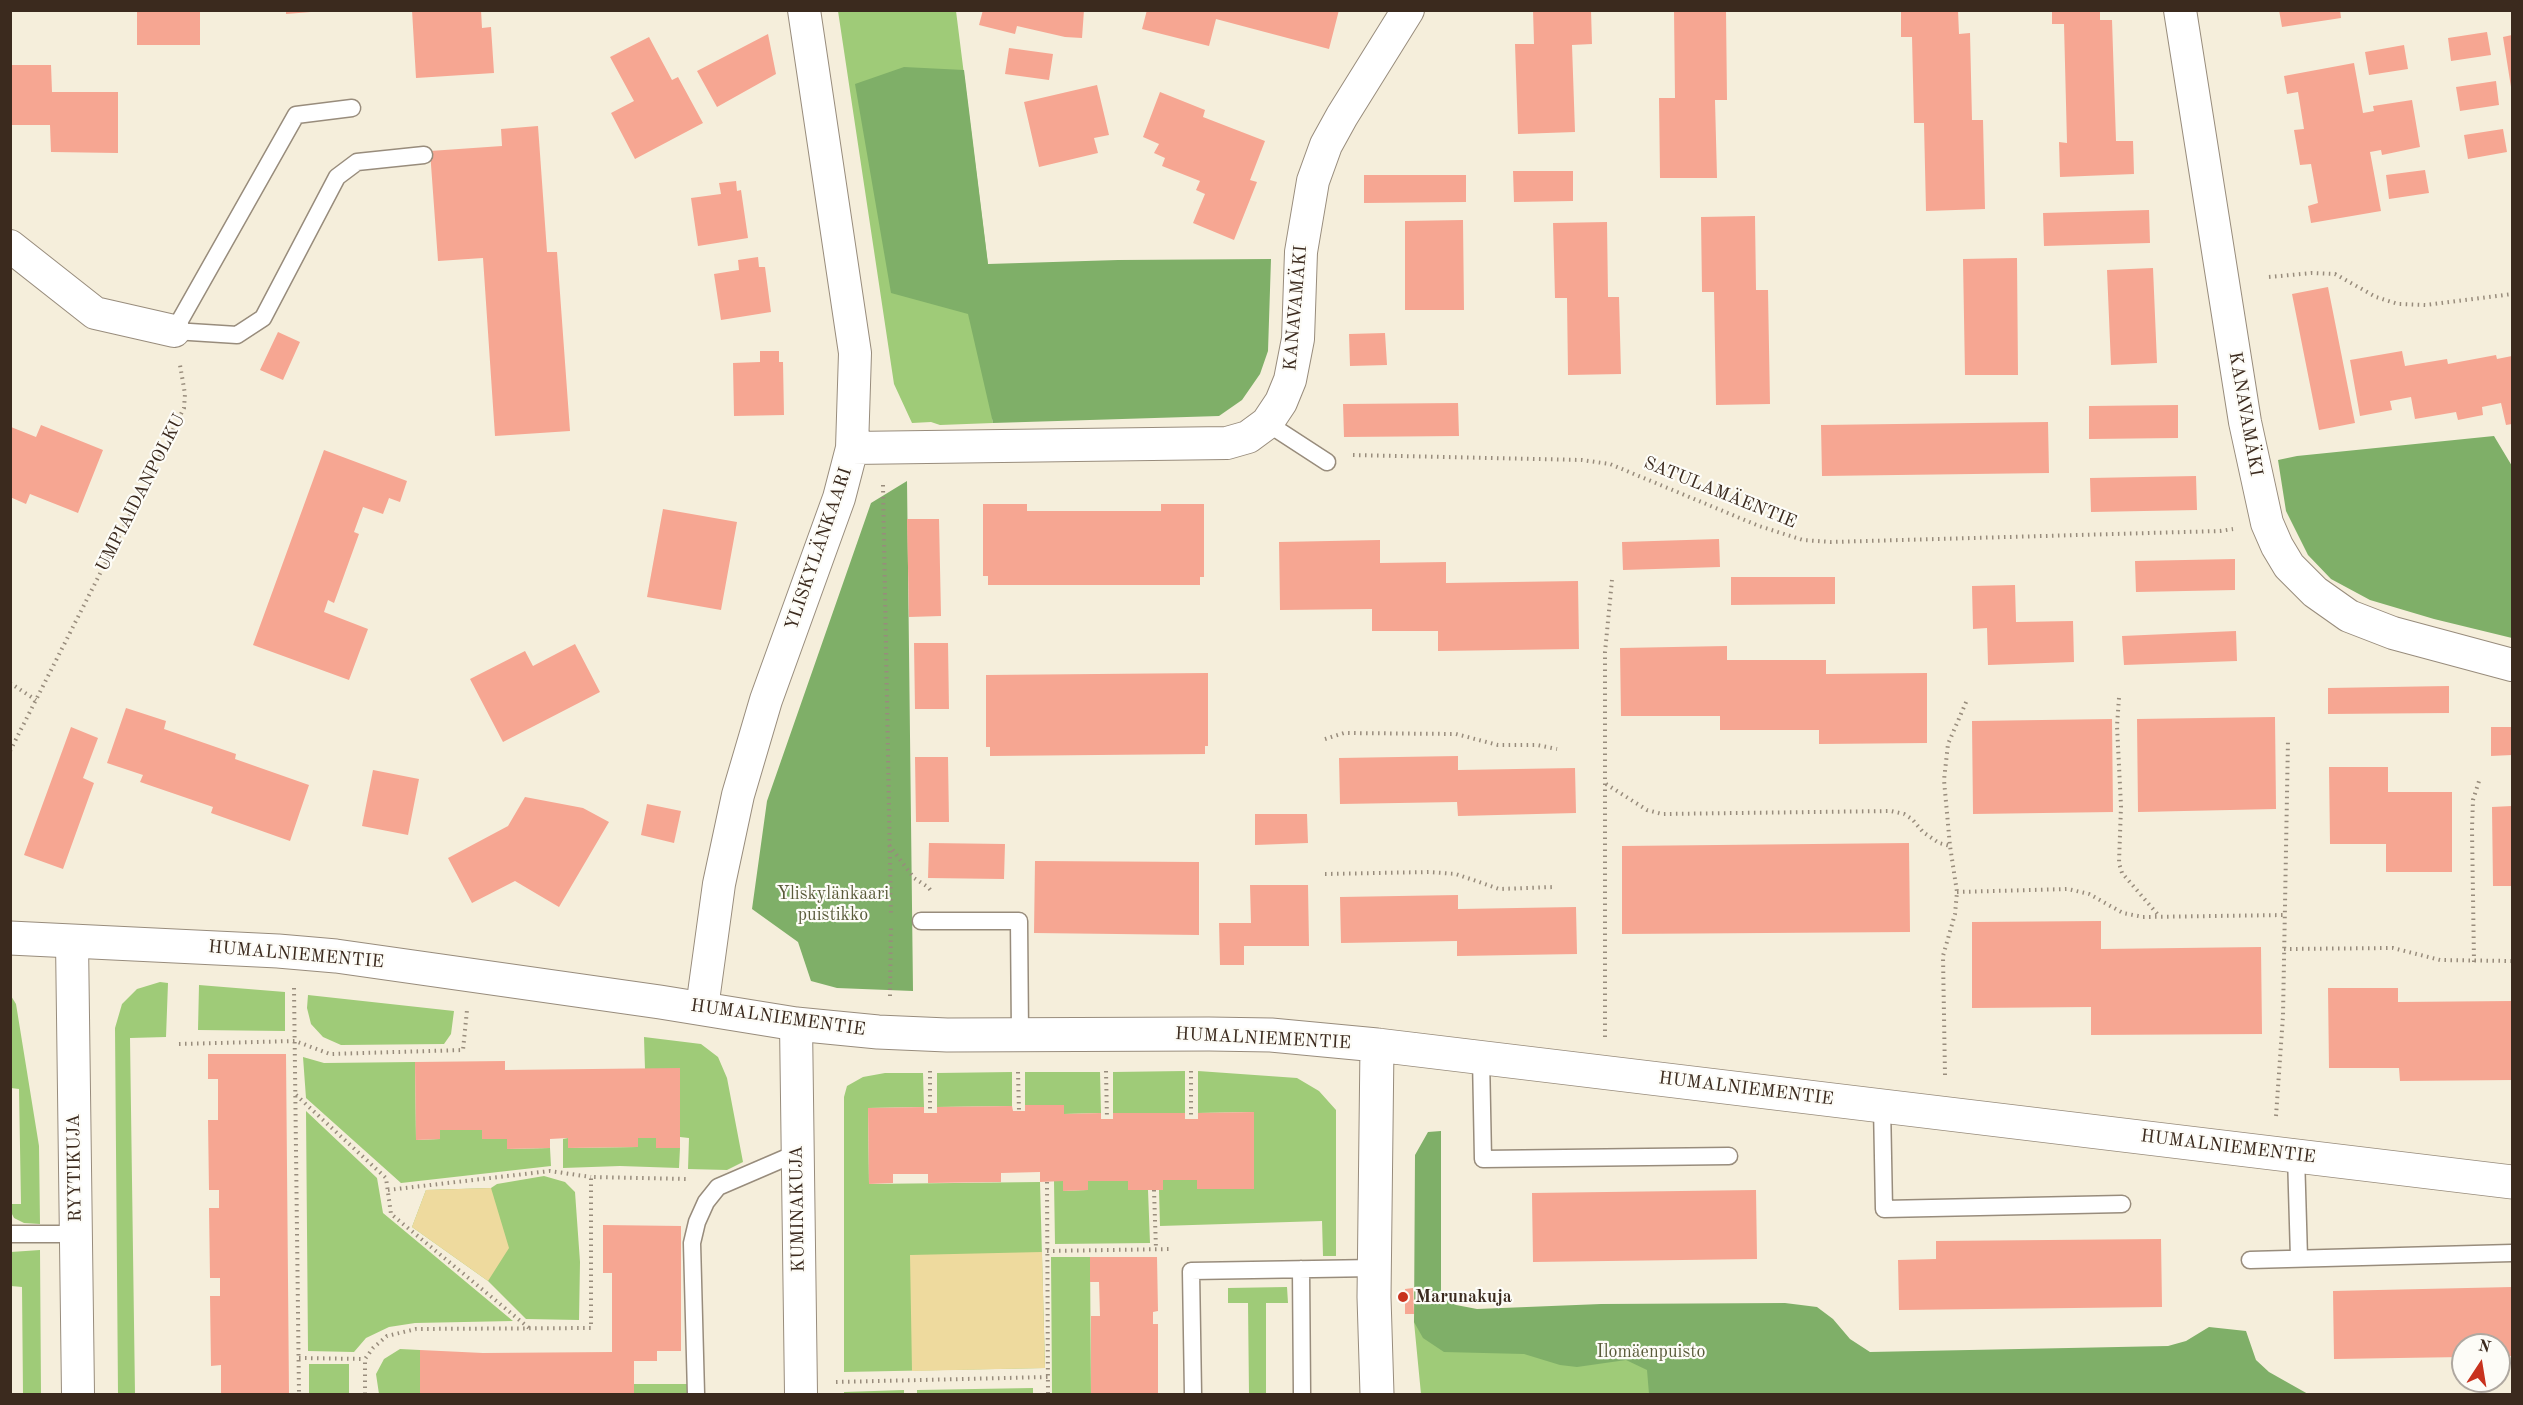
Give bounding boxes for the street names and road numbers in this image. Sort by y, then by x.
street label: KANAVAMÄKI [1280,244,1312,372]
street label: KANAVAMÄKI [2223,350,2267,478]
street label: UMPIAIDANPOLKU [92,410,190,576]
street label: SATULAMÄENTIE [1640,452,1800,534]
street label: YLISKYLÄNKAARI [781,465,857,633]
street label: HUMALNIEMENTIE [207,937,385,973]
street label: HUMALNIEMENTIE [689,995,867,1041]
street label: HUMALNIEMENTIE [1174,1024,1352,1054]
street label: HUMALNIEMENTIE [1657,1068,1835,1110]
street label: RYYTIKUJA [63,1114,87,1222]
street label: HUMALNIEMENTIE [2139,1126,2317,1168]
street label: KUMINAKUJA [786,1145,810,1273]

